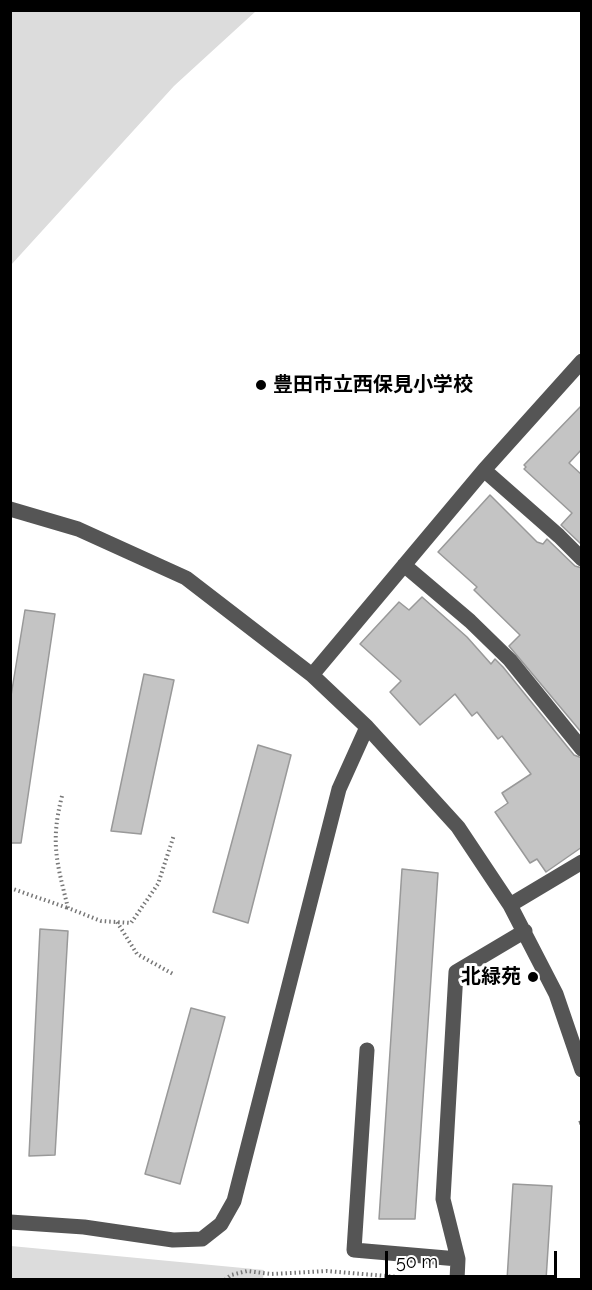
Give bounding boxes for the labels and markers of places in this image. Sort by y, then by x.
place label: 豊田市立西保見小学校 [273,373,473,397]
marker: 豊田市立西保見小学校 [254,378,268,392]
place label: 北緑苑 [461,965,521,989]
marker: 北緑苑 [526,970,540,984]

